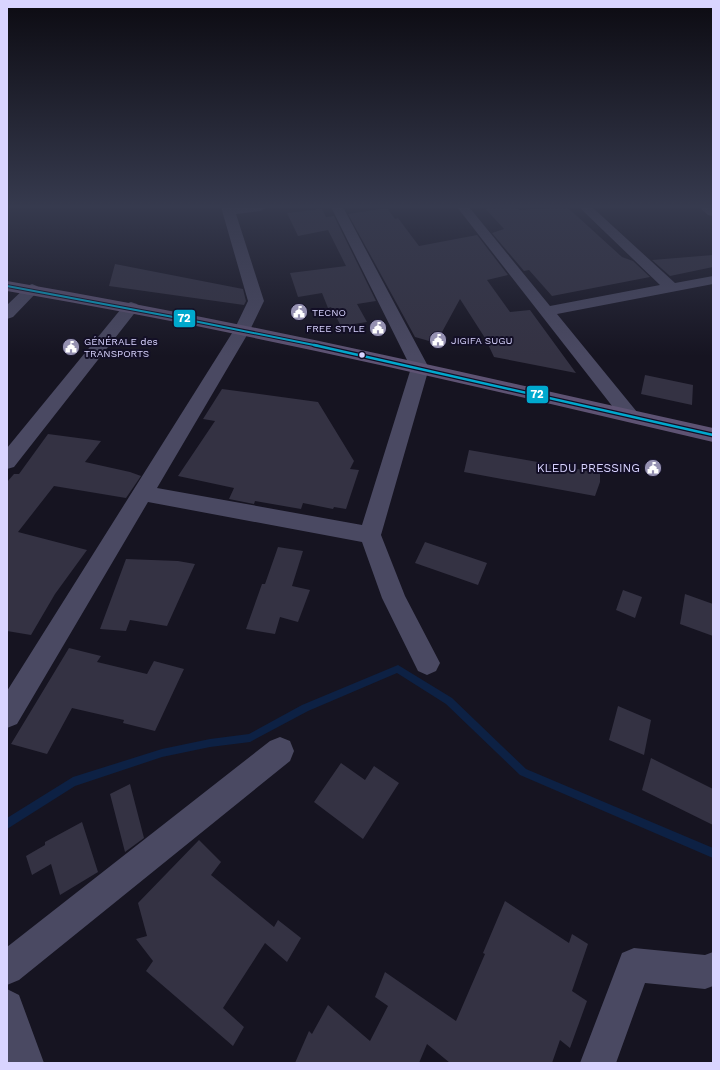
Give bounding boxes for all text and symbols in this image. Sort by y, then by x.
public building icon: TECNO [289,302,309,322]
place label: TECNO [312,307,346,318]
line badge: 72 [173,309,196,328]
text: 72 [177,312,191,325]
public building icon: FREE STYLE [368,318,388,338]
place label: FREE STYLE [306,323,365,334]
public building icon: JIGIFA SUGU [428,330,448,350]
place label: JIGIFA SUGU [451,335,513,346]
place label: GÉNÉRALE des TRANSPORTS [84,336,158,359]
public building icon: GÉNÉRALE des TRANSPORTS [61,337,81,357]
unlabelled marker [357,350,367,360]
line badge: 72 [526,385,549,404]
text: 72 [530,388,544,401]
public building icon: KLEDU PRESSING [643,458,663,478]
place label: KLEDU PRESSING [537,461,640,475]

